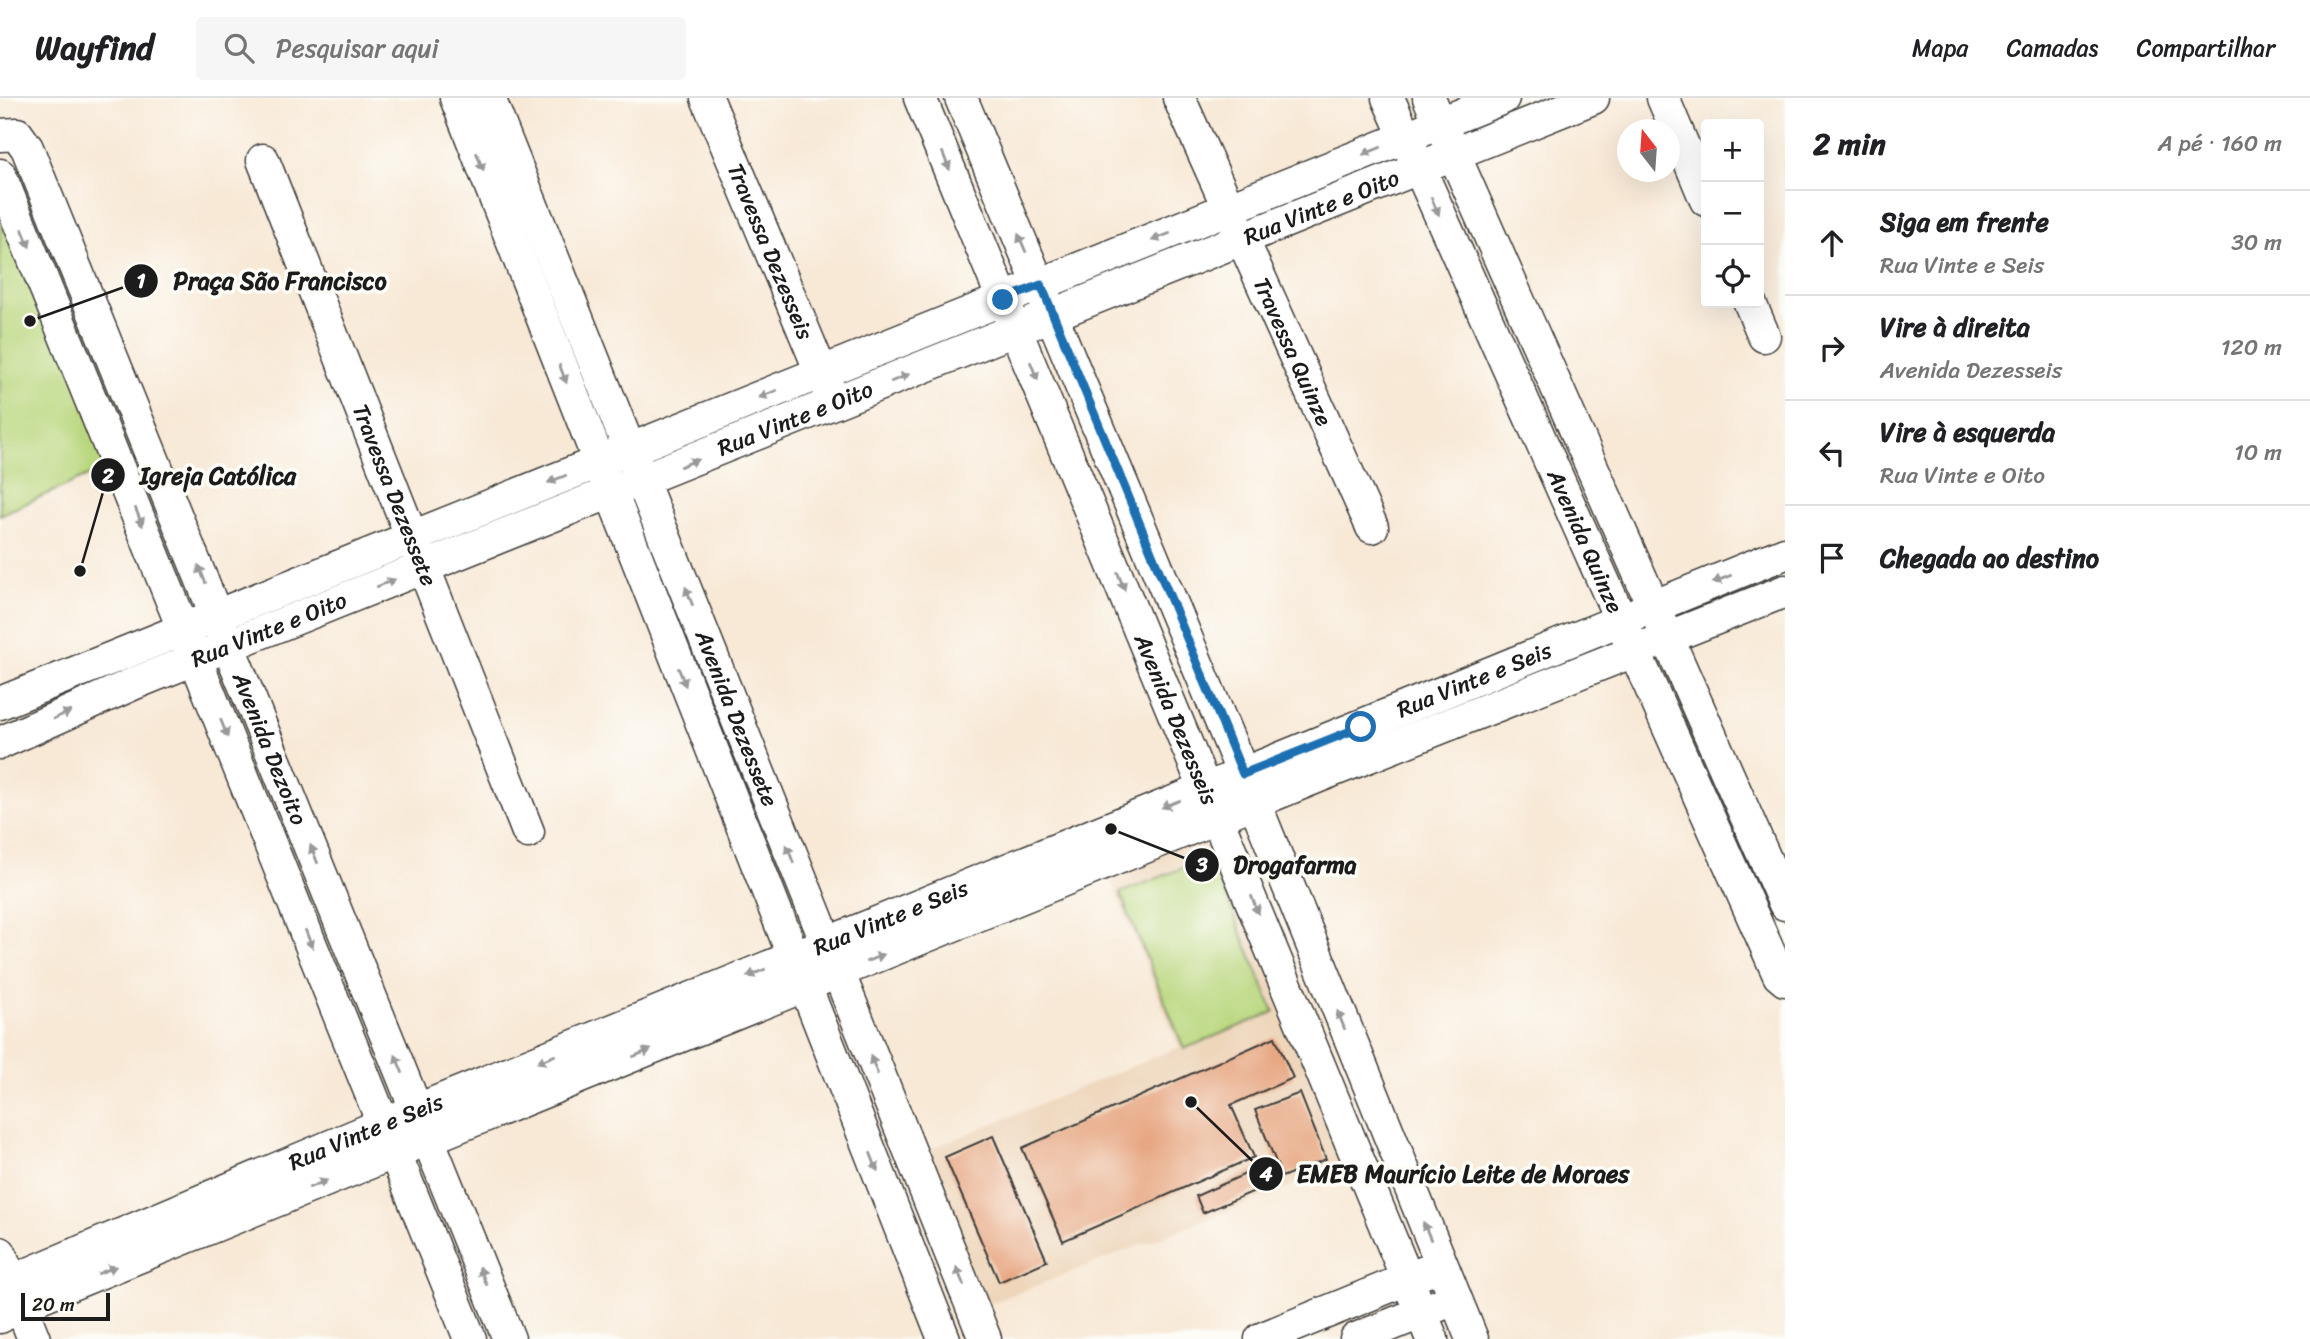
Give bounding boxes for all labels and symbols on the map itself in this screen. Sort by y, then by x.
north arrow [1617,119,1680,182]
one-way arrow [1361,146,1382,157]
one-way arrow [475,151,486,172]
one-way arrow [941,151,952,172]
street label: Travessa Dezesseis [716,156,826,346]
street label: Rua Vinte e Oito [1237,157,1406,257]
one-way arrow [1430,195,1441,216]
one-way arrow [20,227,31,248]
one-way arrow [1150,231,1171,242]
one-way arrow [1017,232,1028,253]
callout: Praça São Francisco [124,258,400,303]
text: Praça São Francisco [173,260,387,302]
text: 1 [136,262,146,300]
street label: Travessa Quinze [1242,270,1345,433]
route end [987,284,1018,315]
one-way arrow [1028,361,1039,382]
one-way arrow [557,363,568,384]
street label: Rua Vinte e Oito [711,368,880,468]
one-way arrow [890,372,911,383]
one-way arrow [757,389,778,400]
street label: Travessa Dezessete [341,398,450,592]
callout: Igreja Católica [91,453,310,498]
text: Igreja Católica [138,455,297,497]
text: 2 [101,457,114,495]
one-way arrow [678,457,699,468]
street label: Avenida Quinze [1535,461,1636,620]
one-way arrow [546,473,567,484]
one-way arrow [133,506,144,527]
one-way arrow [196,564,207,585]
one-way arrow [1115,571,1126,592]
one-way arrow [1711,573,1732,584]
one-way arrow [376,578,397,589]
street label: Rua Vinte e Oito [185,579,353,679]
one-way arrow [684,586,695,607]
street label: Avenida Dezessete [683,623,791,813]
street label: Avenida Dezesseis [1122,626,1230,812]
street label: Rua Vinte e Seis [1390,629,1558,730]
street label: Avenida Dezoito [220,665,320,832]
one-way arrow [677,666,688,687]
one-way arrow [52,709,73,720]
route start [1345,711,1376,742]
one-way arrow [219,717,230,738]
one-way arrow [1161,799,1182,810]
callout: Drogafarma [1185,842,1371,887]
one-way arrow [308,843,319,864]
one-way arrow [784,843,795,864]
text: Drogafarma [1233,844,1357,886]
text: 3 [1195,846,1208,884]
street label: Rua Vinte e Seis [807,867,975,967]
one-way arrow [1249,894,1260,915]
one-way arrow [303,928,314,949]
one-way arrow [865,952,886,963]
one-way arrow [746,968,767,979]
one-way arrow [1335,1010,1347,1030]
one-way arrow [632,1047,653,1058]
one-way arrow [535,1053,556,1064]
one-way arrow [394,1054,405,1075]
one-way arrow [868,1055,879,1076]
street label: Rua Vinte e Seis [282,1081,450,1182]
one-way arrow [868,1151,879,1172]
callout: EMEB Maurício Leite de Moraes [1248,1151,1643,1196]
text: EMEB Maurício Leite de Moraes [1297,1153,1630,1195]
text: 4 [1258,1155,1273,1193]
one-way arrow [307,1179,328,1190]
one-way arrow [1421,1220,1432,1241]
one-way arrow [96,1264,117,1275]
one-way arrow [478,1265,489,1286]
one-way arrow [954,1265,965,1286]
scale bar [21,1290,110,1322]

